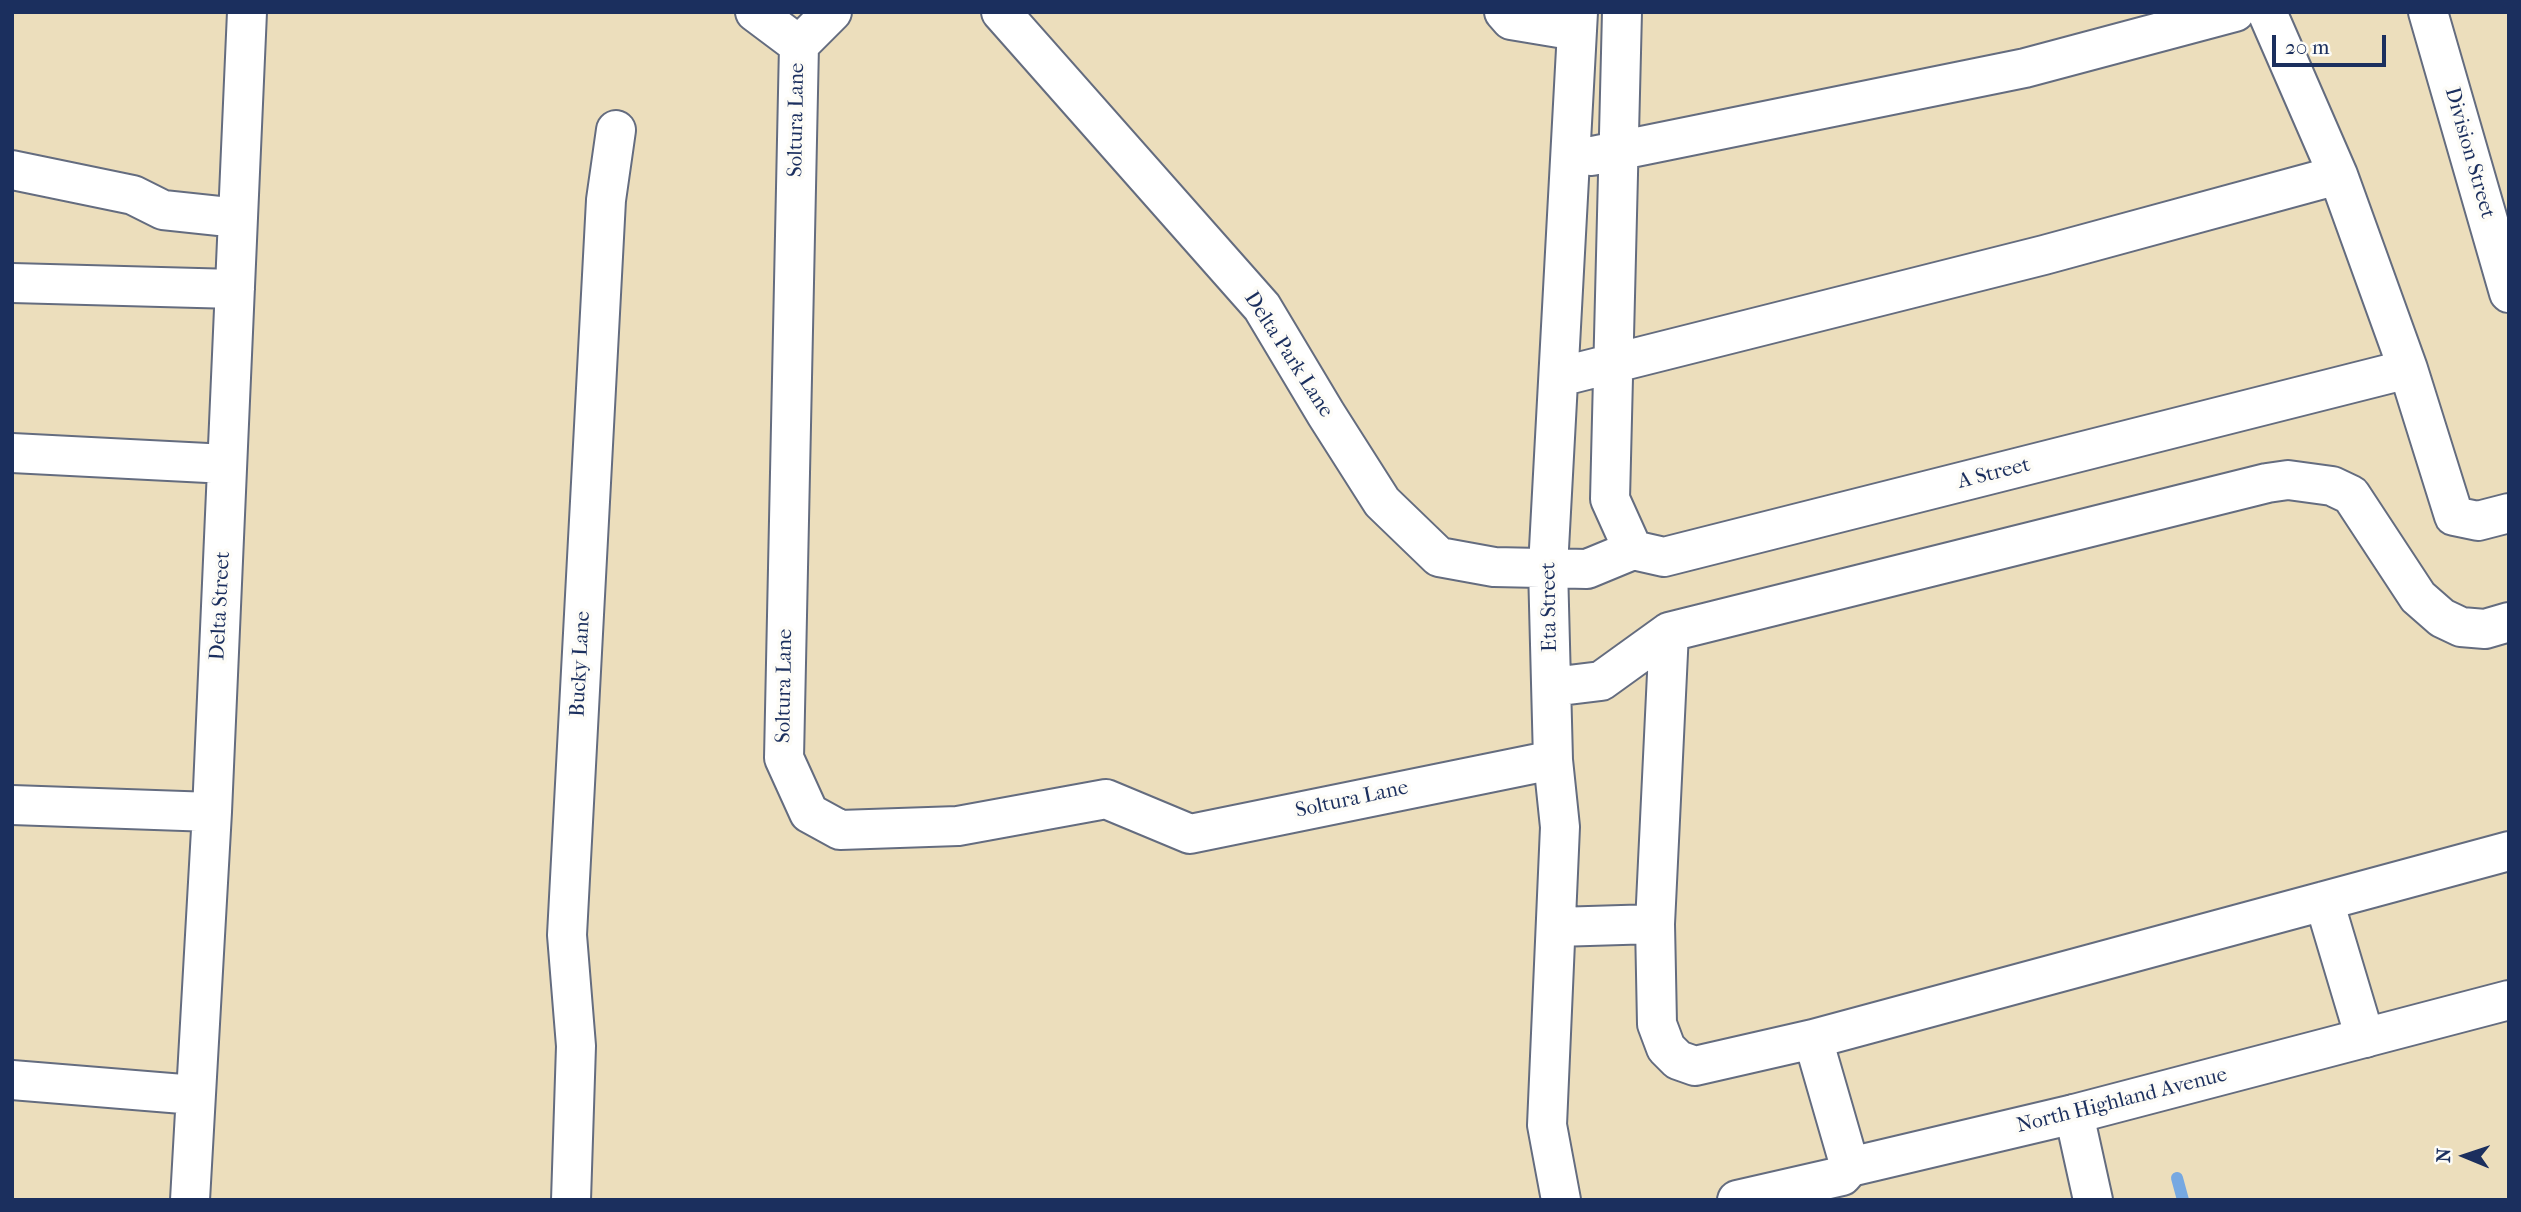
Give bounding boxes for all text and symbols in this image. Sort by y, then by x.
scale bar [2276,21,2390,65]
text: 20 m [2285,35,2329,59]
street label: Soltura Lane [783,63,811,177]
street label: Division Street [2438,85,2500,221]
street label: Delta Park Lane [1238,287,1338,423]
street label: A Street [1955,453,2033,495]
street label: Delta Street [206,551,236,661]
street label: Eta Street [1537,562,1563,652]
street label: Bucky Lane [566,610,596,718]
street label: Soltura Lane [771,629,799,743]
street label: Soltura Lane [1293,776,1411,824]
street label: North Highland Avenue [2014,1063,2230,1139]
north arrow [2430,1121,2500,1191]
text: N [2433,1148,2455,1163]

